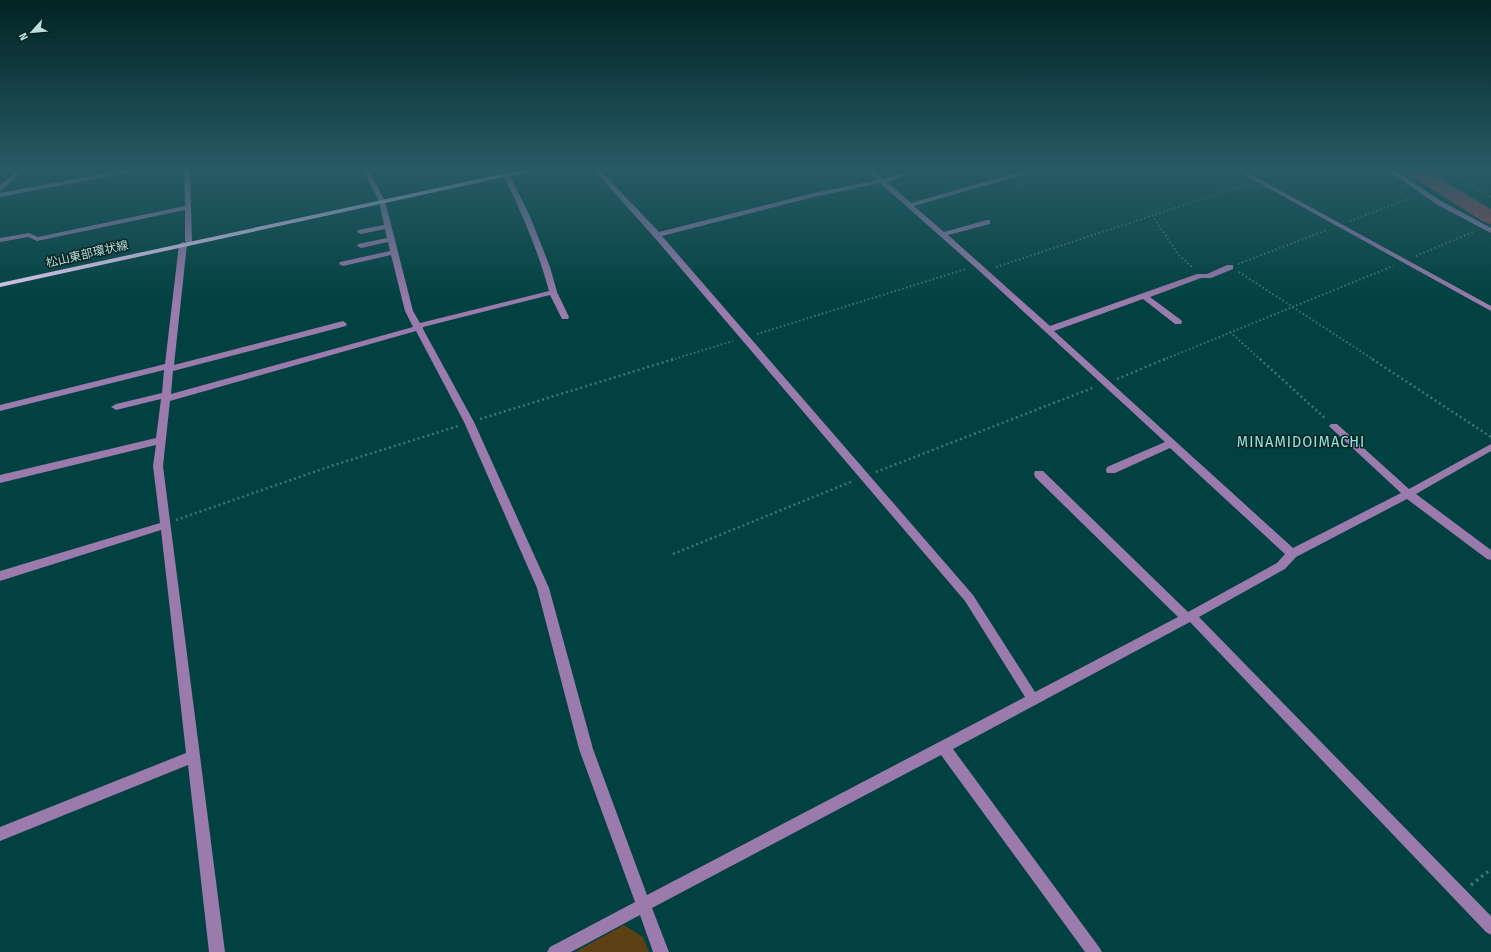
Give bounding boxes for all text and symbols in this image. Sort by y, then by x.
north arrow [12,12,52,52]
text: N [16,30,31,42]
street label: 松山東部環状線 [44,238,130,270]
district label: MINAMIDOIMACHI [1237,432,1365,451]

